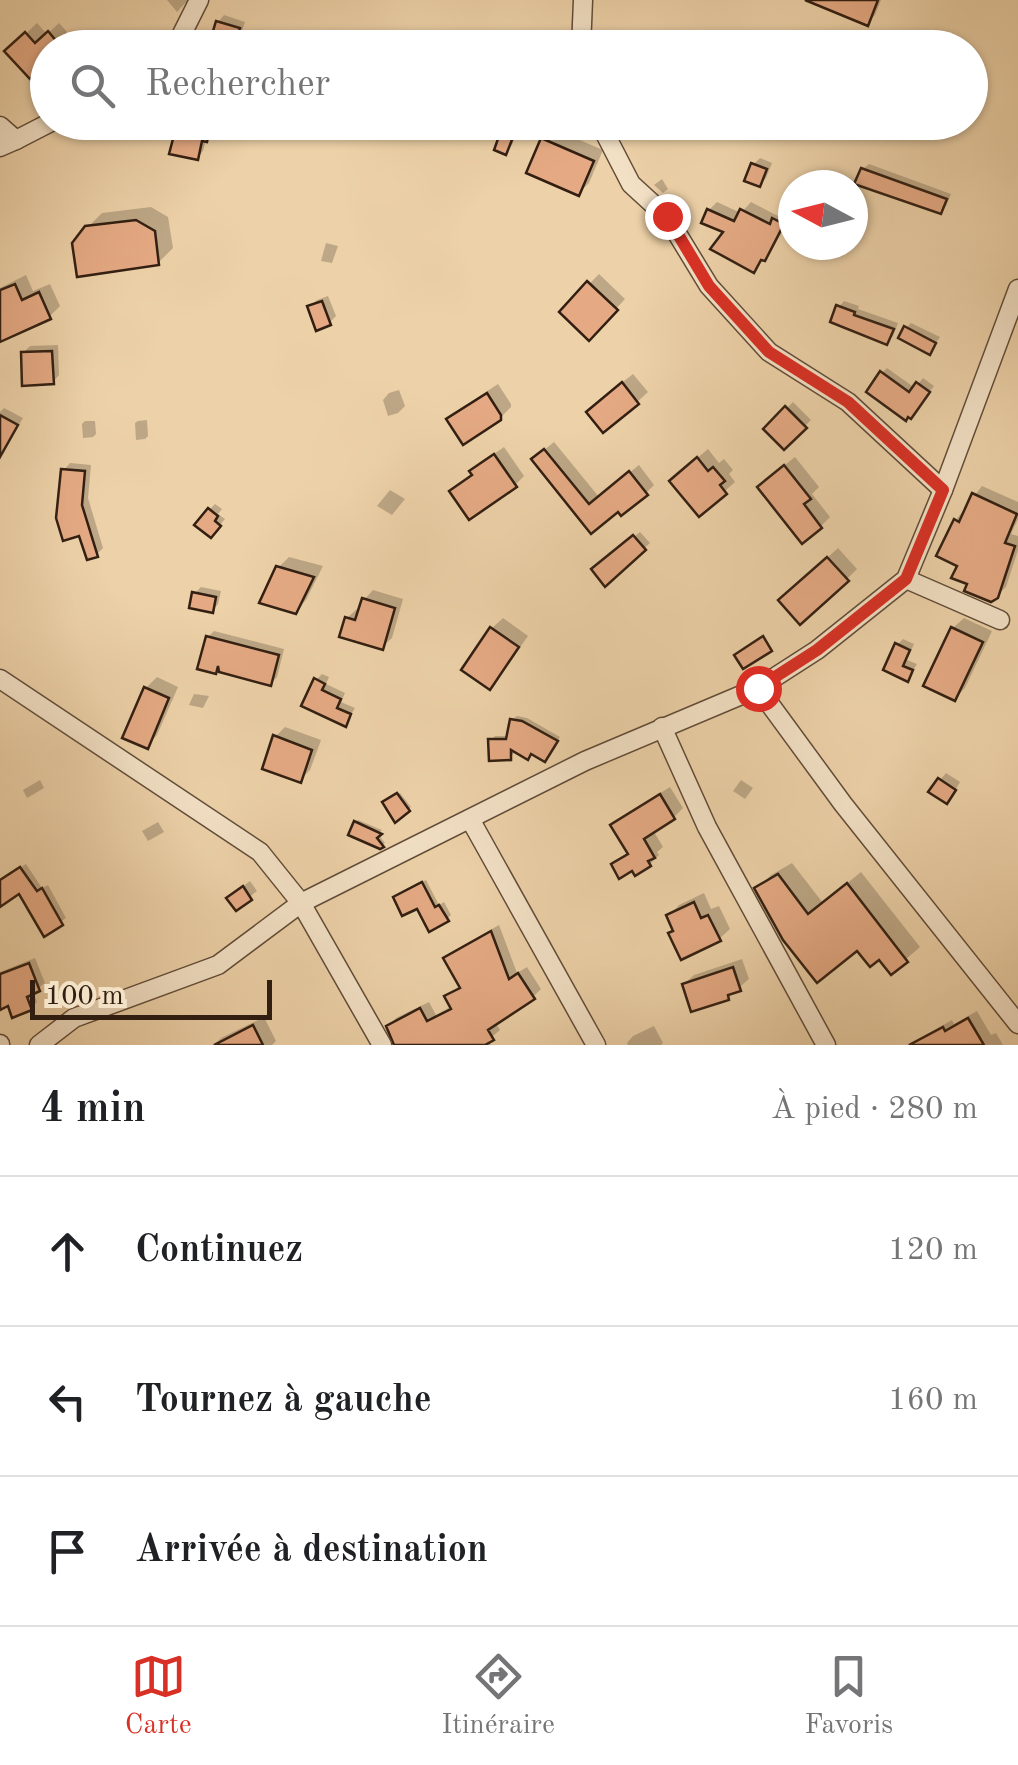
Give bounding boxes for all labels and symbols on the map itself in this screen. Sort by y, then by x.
north arrow [778,170,868,260]
route end [645,194,691,240]
route start [736,666,782,712]
scale bar [30,975,272,1020]

